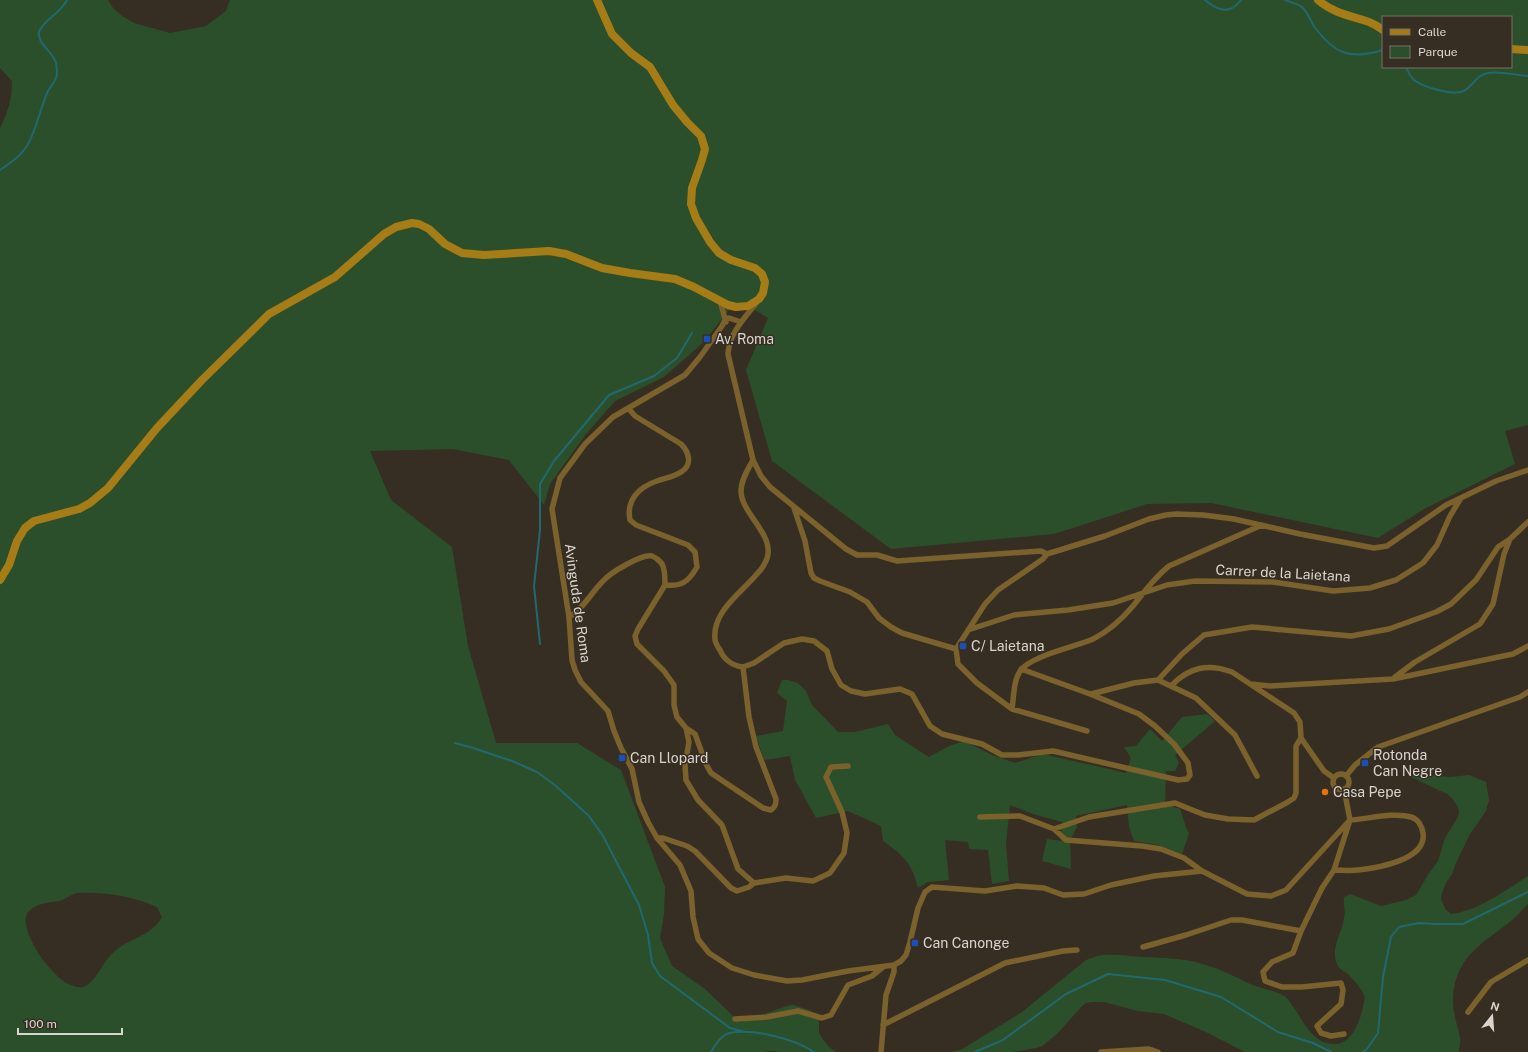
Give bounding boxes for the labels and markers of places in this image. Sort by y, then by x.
place label: Av. Roma [715,331,774,347]
marker: Av. Roma [702,334,712,344]
place label: C/ Laietana [971,638,1045,654]
marker: C/ Laietana [958,641,968,651]
place label: Rotonda Can Negre [1373,747,1442,779]
place label: Can Llopard [630,750,708,766]
marker: Can Llopard [617,753,627,763]
marker: Rotonda Can Negre [1360,758,1370,768]
place label: Casa Pepe [1333,784,1402,800]
marker: Casa Pepe [1320,787,1330,797]
place label: Can Canonge [923,935,1010,951]
marker: Can Canonge [910,938,920,948]

